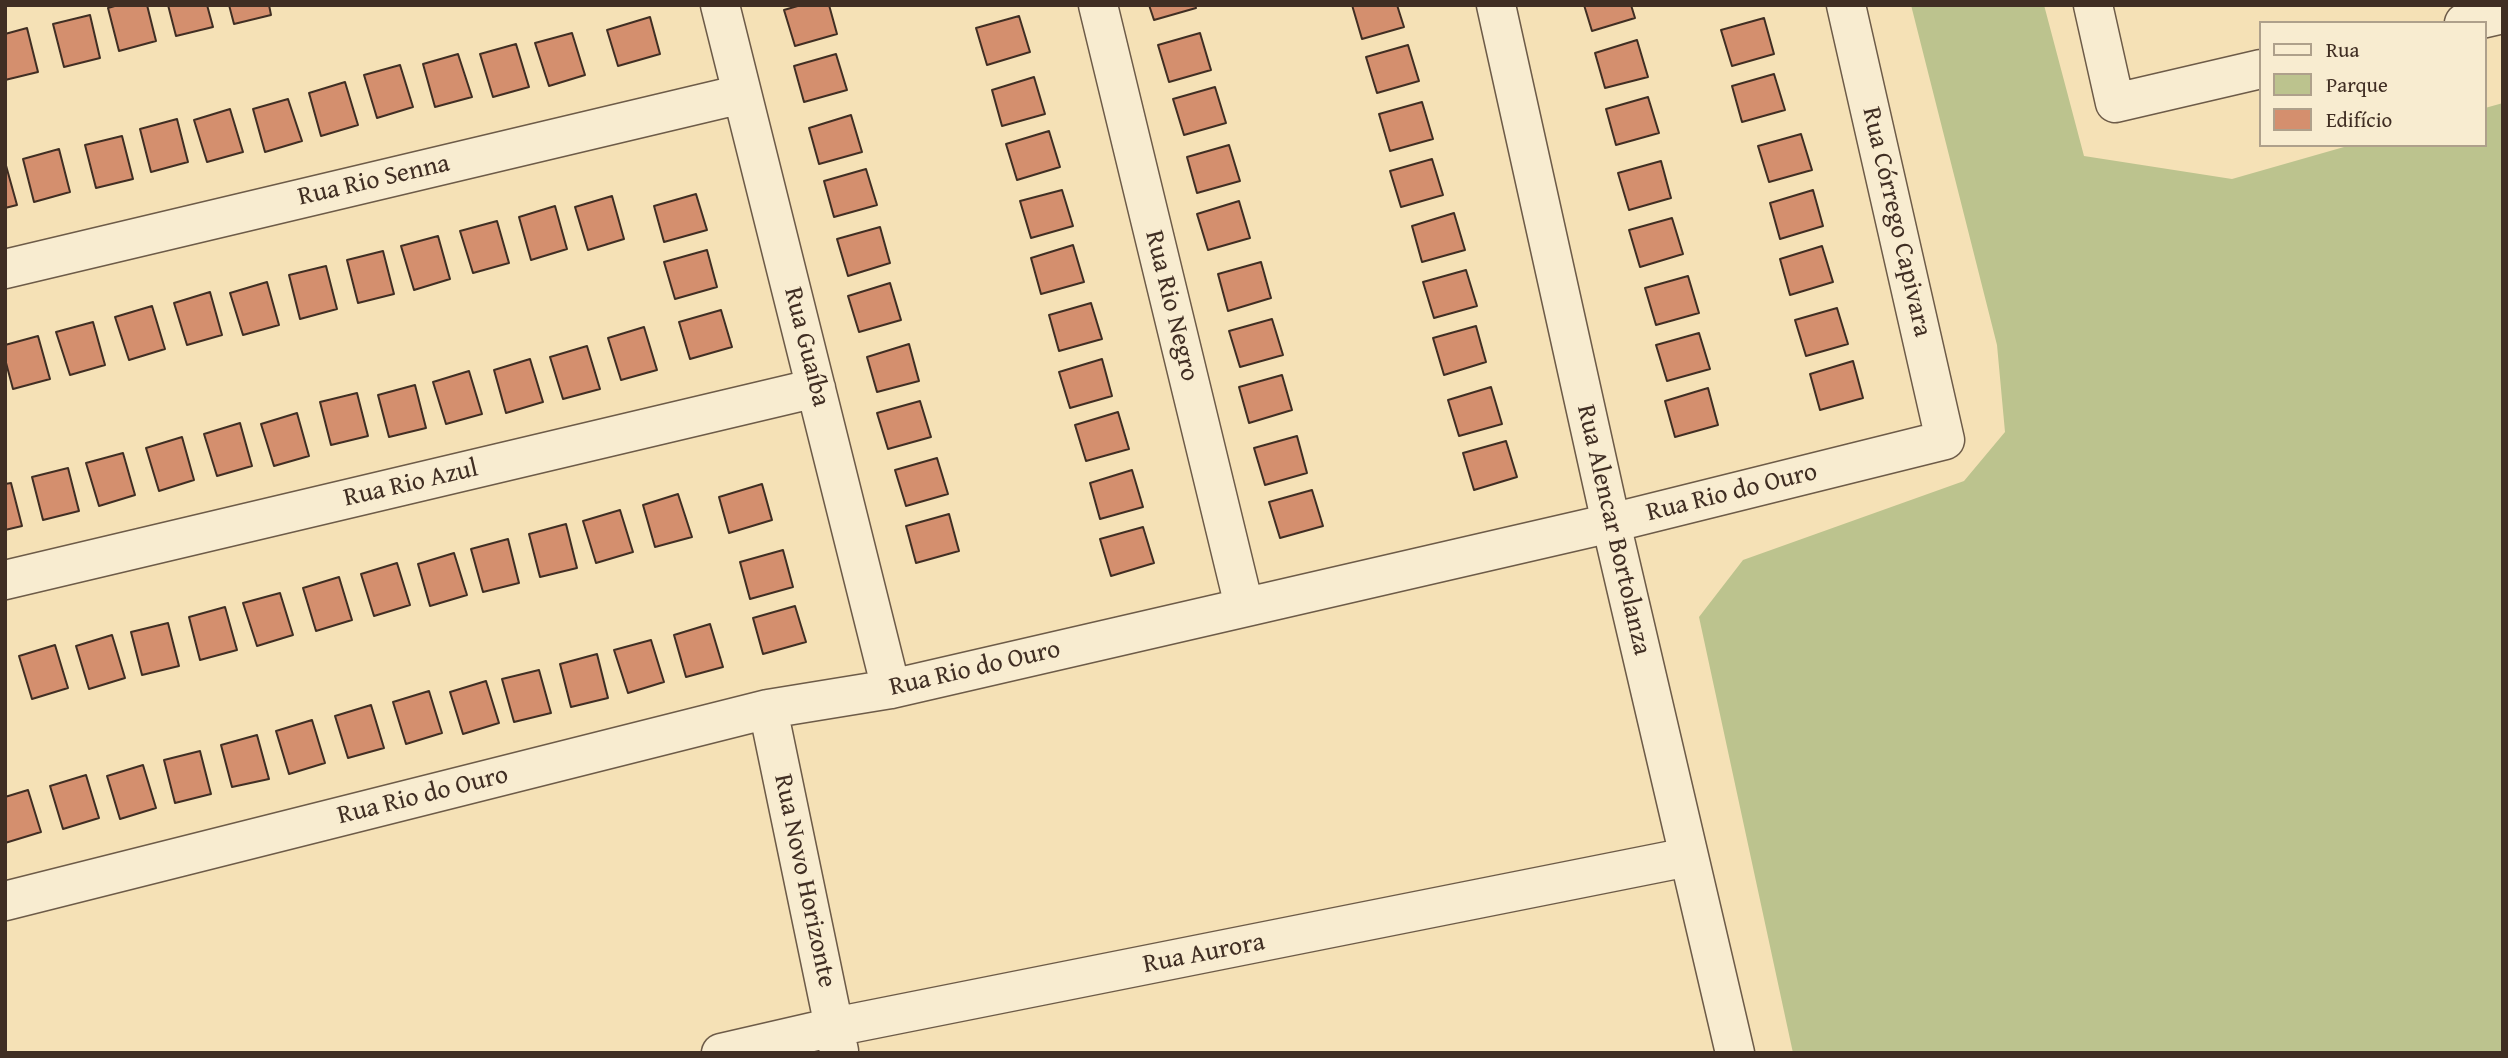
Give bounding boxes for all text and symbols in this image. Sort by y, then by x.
legend [2260,21,2487,147]
text: Rua [2326,34,2359,65]
text: Parque [2326,69,2388,100]
street label: Rua Córrego Capivara [1854,104,1938,340]
text: Edifício [2326,104,2392,135]
street label: Rua Rio Senna [295,148,453,214]
street label: Rua Rio Negro [1137,227,1205,385]
street label: Rua Guaíba [776,284,836,410]
street label: Rua Alencar Bortolanza [1569,402,1657,658]
street label: Rua Rio Azul [341,453,481,515]
street label: Rua Rio do Ouro [1644,457,1820,529]
street label: Rua Rio do Ouro [886,634,1064,704]
street label: Rua Rio do Ouro [335,760,511,832]
street label: Rua Novo Horizonte [766,771,842,991]
street label: Rua Aurora [1141,927,1267,981]

